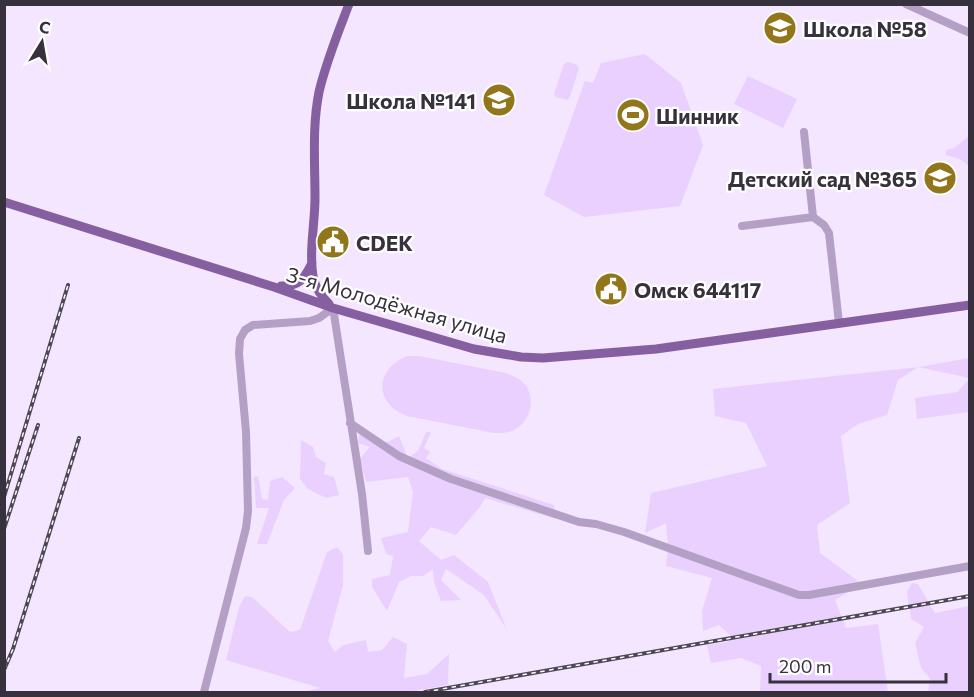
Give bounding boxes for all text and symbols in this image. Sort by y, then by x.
school or university icon: Школа №58 [762,10,798,46]
north arrow [12,12,72,72]
text: С [38,16,52,37]
place label: Школа №58 [803,16,927,41]
school or university icon: Школа №141 [481,82,517,118]
place label: Школа №141 [346,88,476,113]
sports icon: Шинник [615,97,651,133]
place label: Шинник [656,103,739,128]
school or university icon: Детский сад №365 [922,160,958,196]
place label: Детский сад №365 [728,166,917,191]
public building icon: CDEK [315,224,351,260]
place label: CDEK [356,230,413,255]
street label: 3-я Молодёжная улица [284,261,510,347]
public building icon: Омск 644117 [593,271,629,307]
place label: Омск 644117 [634,277,761,302]
scale bar [770,646,946,684]
text: 200 m [779,655,832,677]

